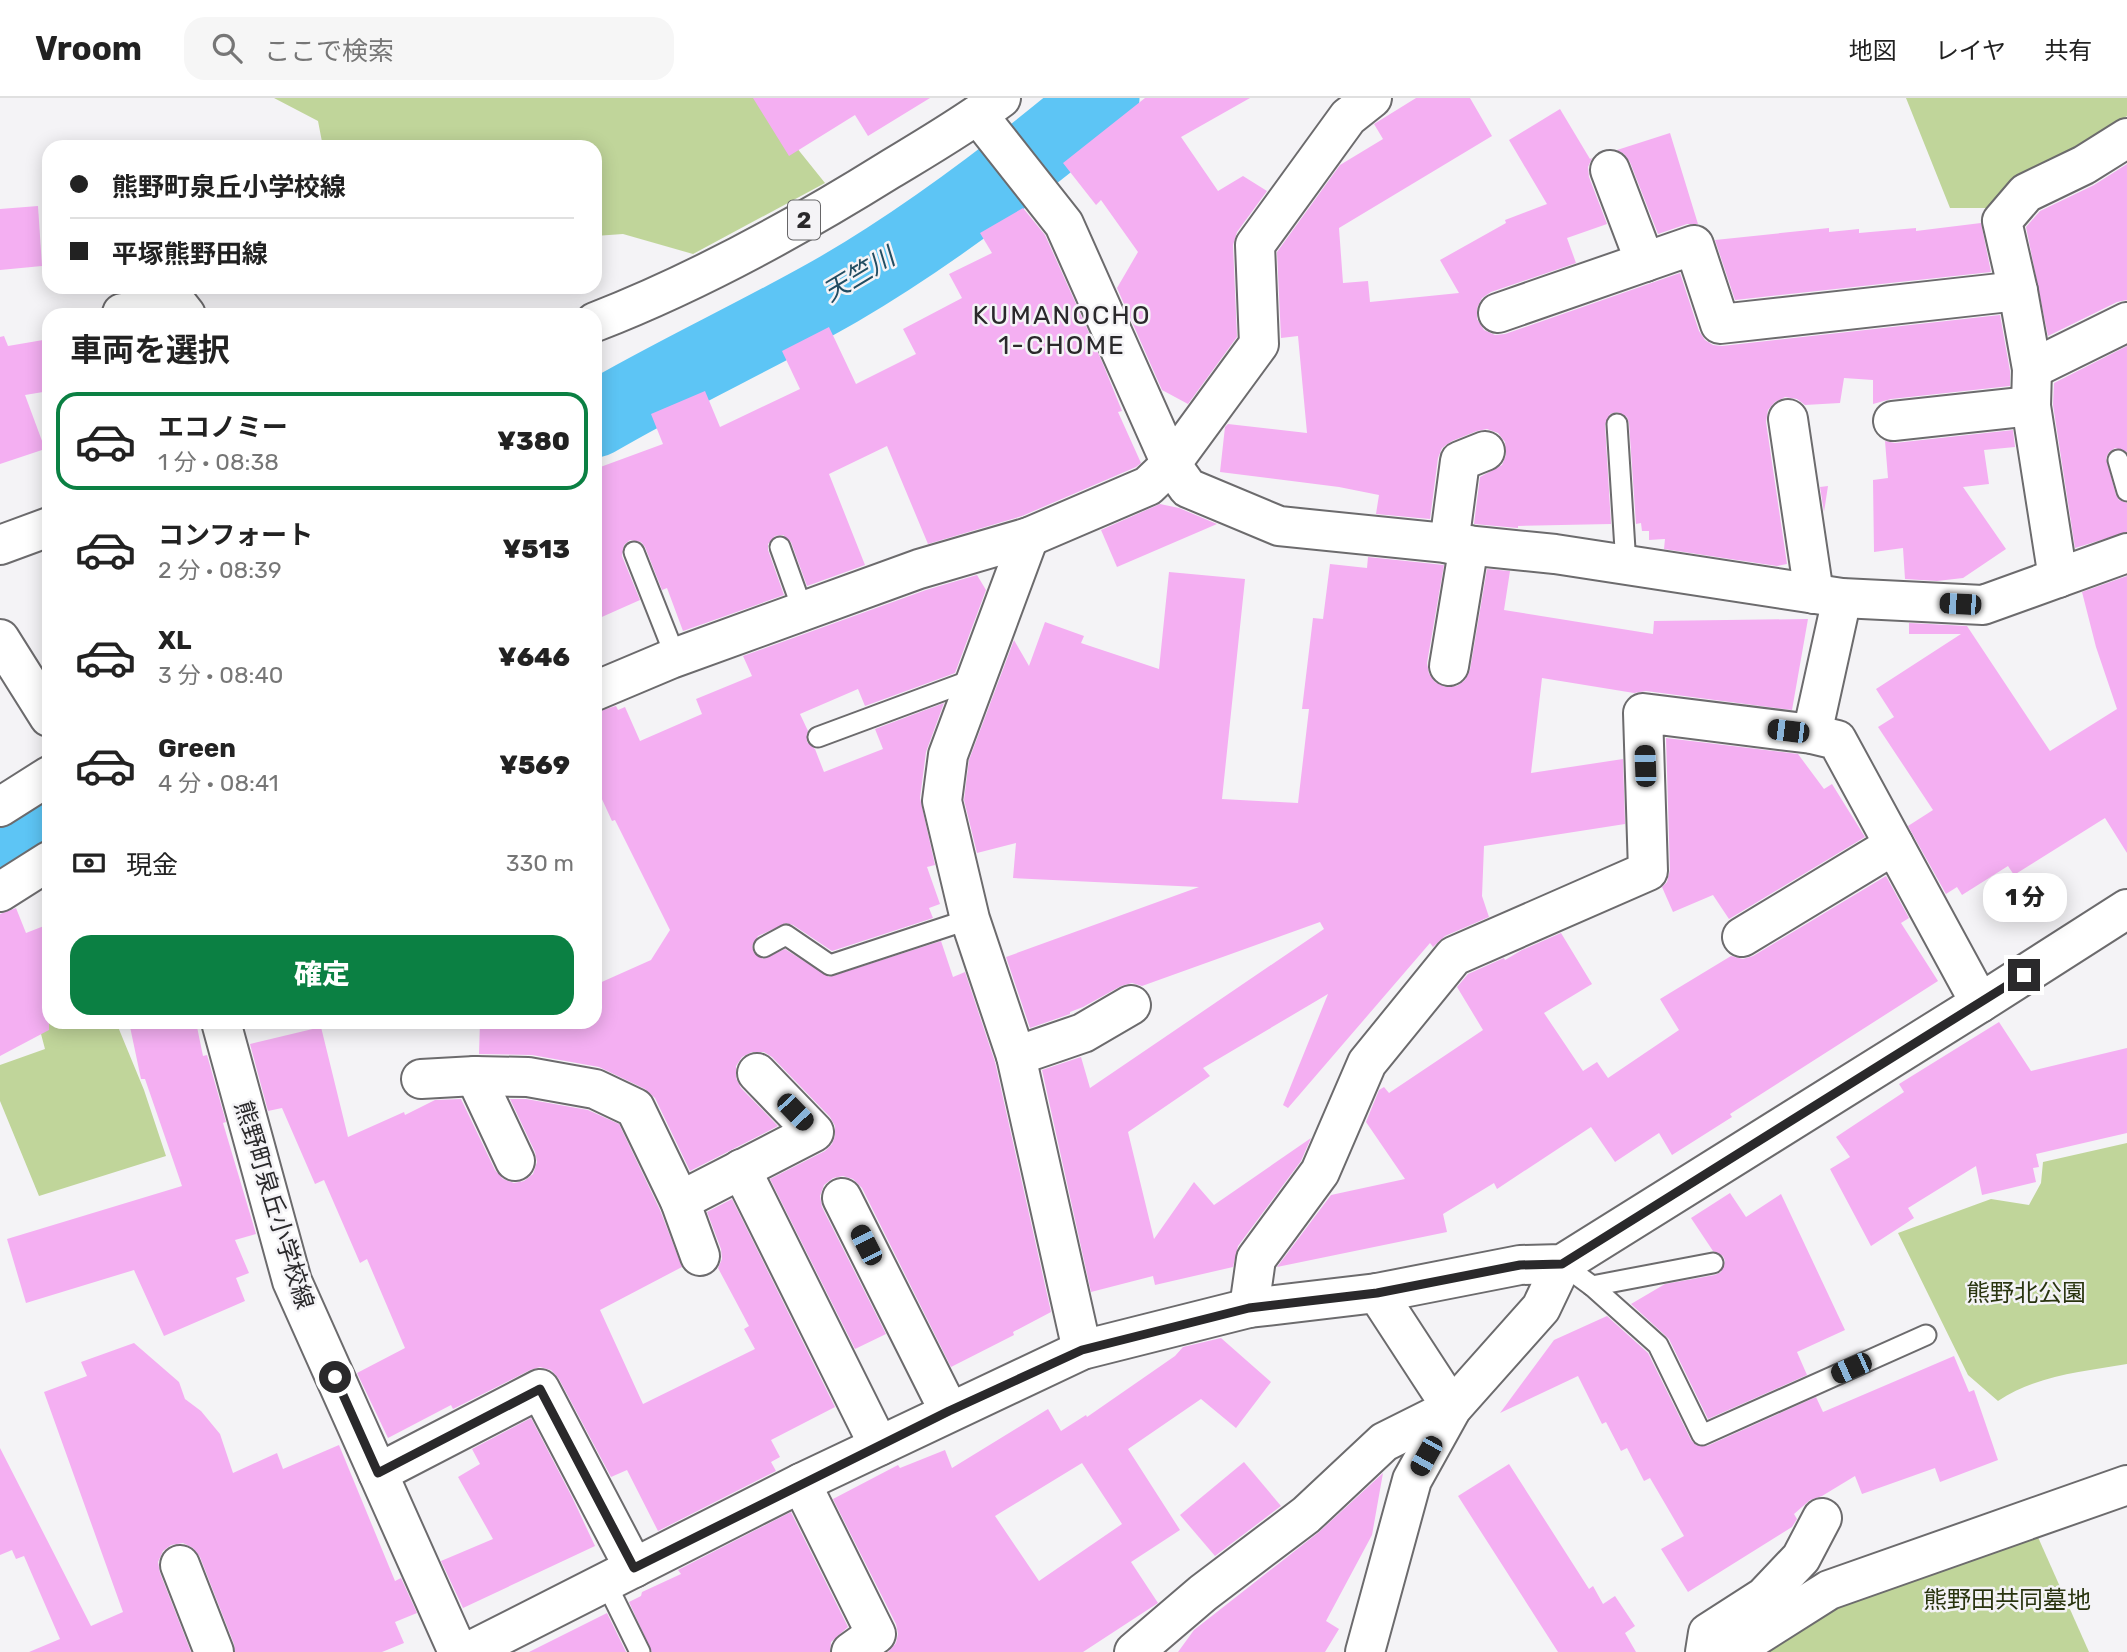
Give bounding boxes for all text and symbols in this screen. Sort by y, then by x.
search box [184,17,674,80]
text: Vroom [35,29,142,68]
icon: search [208,29,246,67]
text: ここで検索 [264,36,394,67]
text: 地図 [1849,37,1897,65]
text: レイヤ [1935,37,2006,65]
text: 共有 [2044,37,2092,65]
text: 熊野町泉丘小学校線 [112,172,346,203]
road number: 2 [788,200,820,239]
text: 平塚熊野田線 [112,239,268,270]
water label: 天竺川 [818,240,903,308]
district label: KUMANOCHO 1-CHOME [972,300,1152,361]
text: 車両を選択 [70,331,230,369]
icon: car [74,410,137,473]
text: エコノミー [158,412,288,443]
text: ¥380 [497,426,570,457]
text: 1 分 · 08:38 [158,448,279,476]
icon: car [74,518,137,581]
text: コンフォート [158,520,313,551]
text: ¥513 [503,534,570,565]
text: 2 分 · 08:39 [158,556,282,584]
car [1939,592,1982,616]
text: XL [158,625,191,656]
icon: car [74,626,137,689]
text: ¥646 [498,642,570,673]
text: 3 分 · 08:40 [158,661,283,689]
car [1766,718,1811,744]
text: Green [158,733,236,764]
icon: car [74,734,137,797]
car [1634,745,1657,787]
text: ¥569 [499,750,570,781]
text: 4 分 · 08:41 [158,769,279,797]
icon: cash [70,844,108,882]
text: 330 m [506,849,574,877]
text: 現金 [126,850,178,881]
callout: 1 分 [1982,874,2066,922]
text: 1 分 [2005,883,2045,911]
button: 確定 [70,935,574,1015]
route end [2008,959,2040,991]
car [773,1090,818,1134]
street label: 熊野町泉丘小学校線 [229,1098,319,1312]
car [848,1222,885,1268]
park label: 熊野北公園 [1966,1279,2086,1307]
car [1828,1350,1875,1386]
route start [319,1361,351,1393]
car [1407,1433,1446,1479]
park label: 熊野田共同墓地 [1923,1586,2091,1614]

